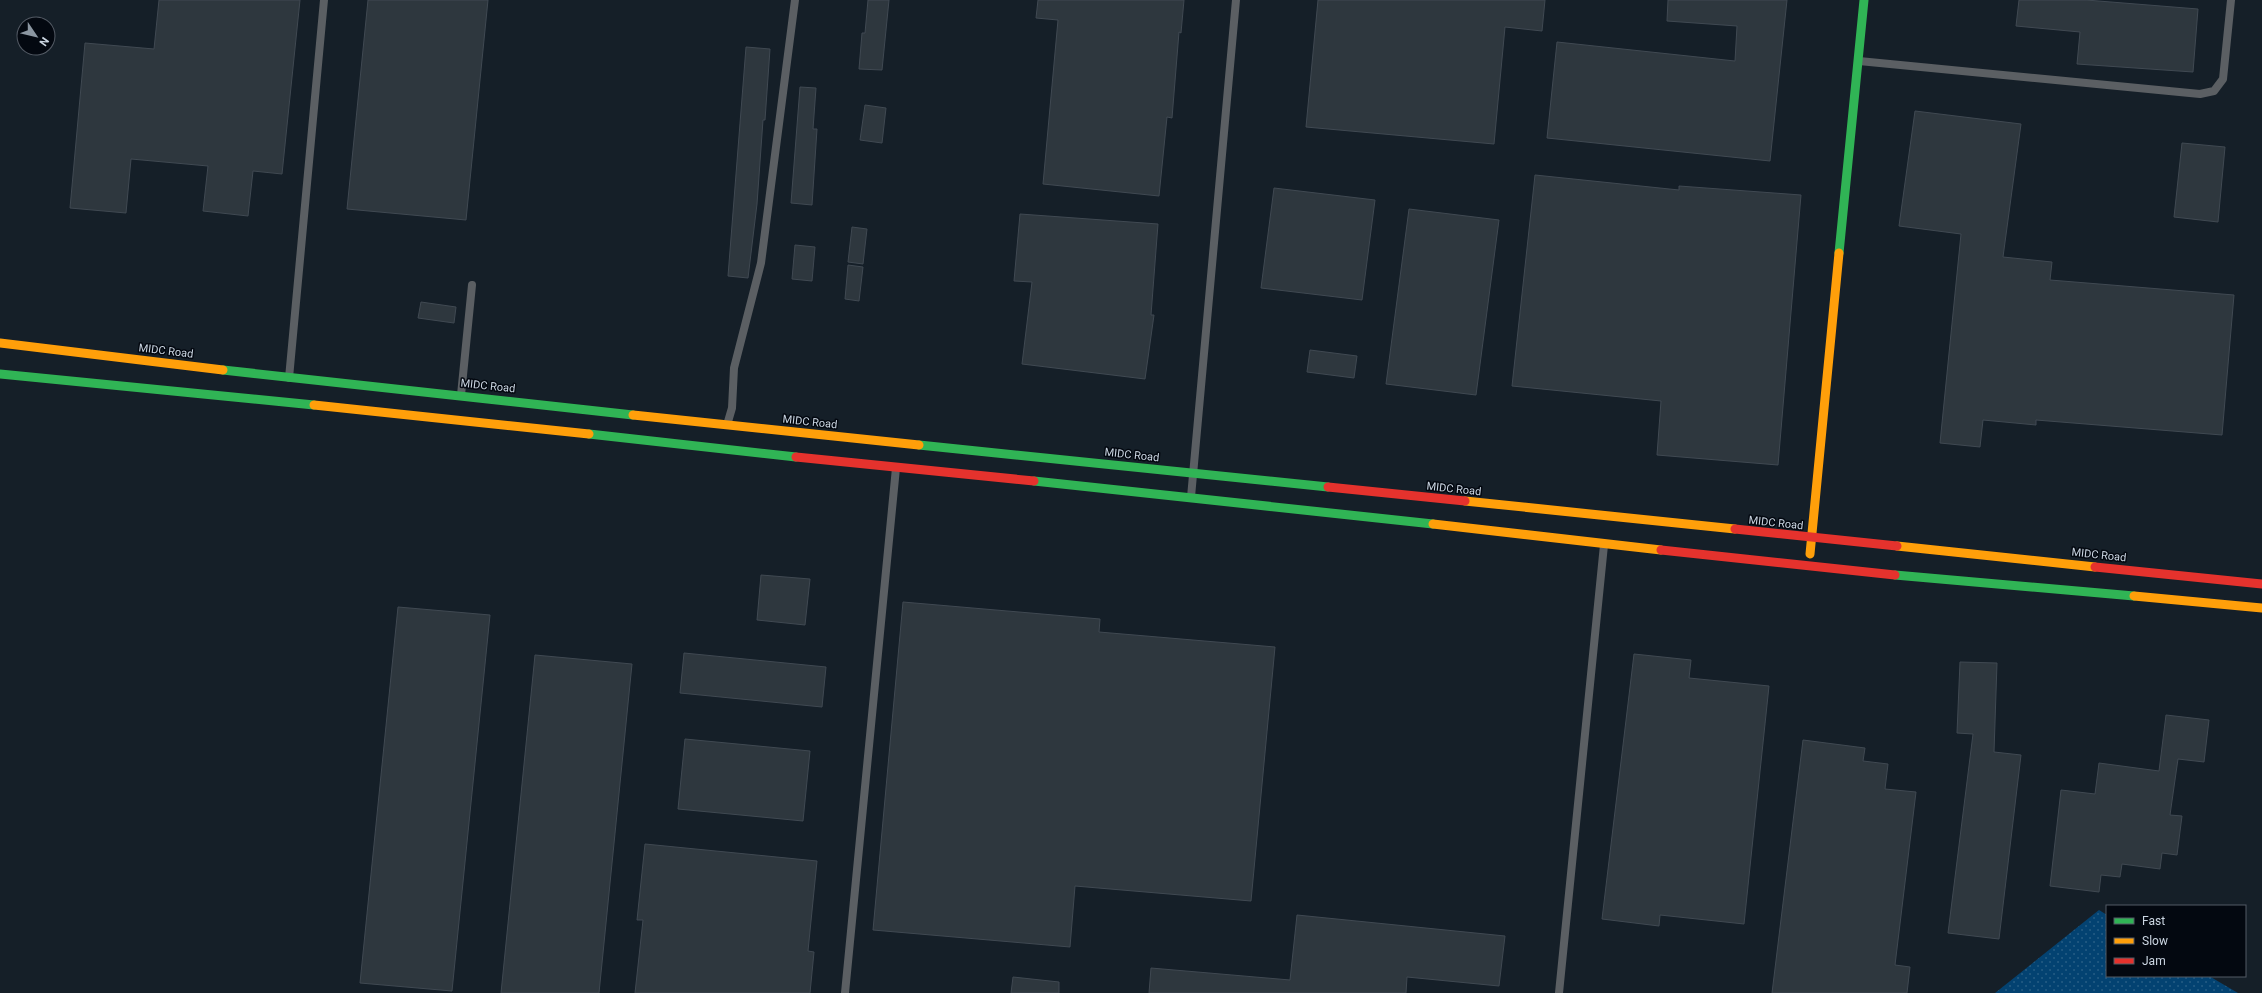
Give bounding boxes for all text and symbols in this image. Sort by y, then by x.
north arrow [16,16,56,56]
text: N [36,35,51,49]
street label: MIDC Road [138,341,194,361]
street label: MIDC Road [460,377,516,395]
street label: MIDC Road [782,413,838,431]
street label: MIDC Road [1104,446,1160,464]
street label: MIDC Road [1426,480,1482,498]
street label: MIDC Road [1748,514,1804,532]
street label: MIDC Road [2071,546,2127,564]
legend [2106,905,2246,977]
text: Fast [2142,914,2165,928]
text: Slow [2142,934,2168,948]
text: Jam [2142,954,2166,968]

